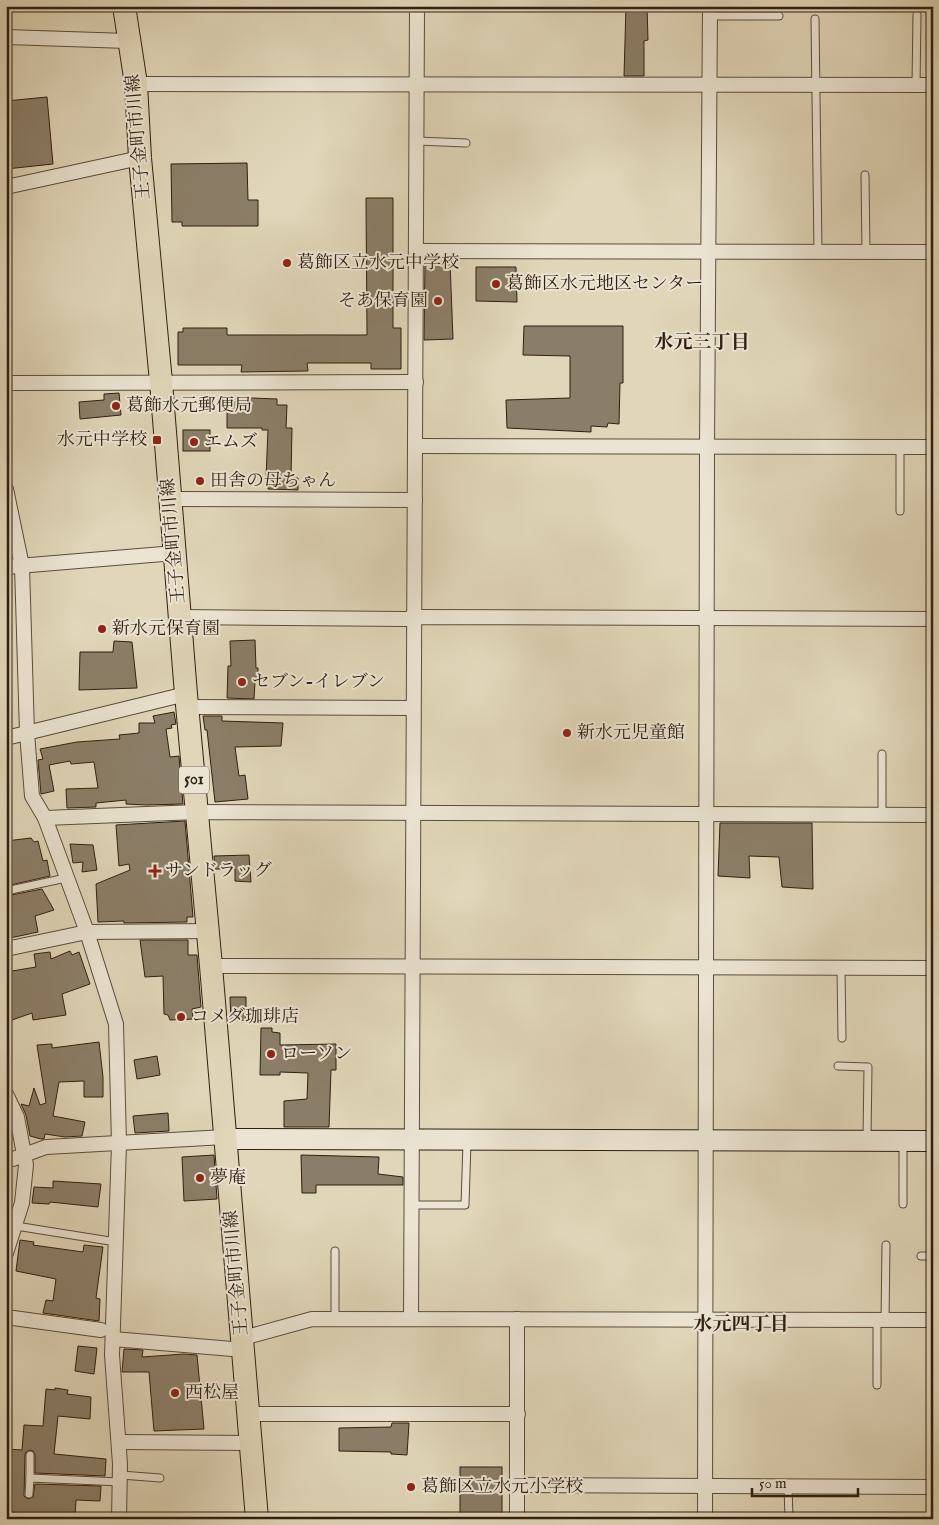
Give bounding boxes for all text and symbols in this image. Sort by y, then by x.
street label: 王子金町市川線 [122,73,156,201]
place label: 葛飾区立水元中学校 [297,252,459,275]
marker: 葛飾区立水元中学校 [281,257,293,269]
place label: 葛飾区水元地区センター [506,273,703,296]
marker: 葛飾区水元地区センター [490,278,502,290]
place label: そあ保育園 [338,290,428,313]
marker: そあ保育園 [432,295,444,307]
district label: 水元三丁目 [654,331,750,355]
place label: 葛飾水元郵便局 [126,395,252,418]
marker: 葛飾水元郵便局 [110,400,122,412]
place label: 水元中学校 [57,429,147,452]
place label: エムズ [204,431,258,454]
marker: 水元中学校 [151,434,163,446]
marker: エムズ [188,436,200,448]
place label: 田舎の母ちゃん [210,470,336,493]
marker: 田舎の母ちゃん [194,475,206,487]
street label: 王子金町市川線 [157,477,191,605]
place label: 新水元保育園 [112,618,220,641]
marker: 新水元保育園 [96,623,108,635]
place label: セブン-イレブン [252,671,385,694]
marker: セブン-イレブン [236,676,248,688]
place label: 新水元児童館 [577,722,685,745]
marker: 新水元児童館 [561,727,573,739]
road number: 501 [179,766,209,794]
place label: サンドラッグ [165,860,272,883]
marker: サンドラッグ [149,865,161,877]
place label: コメダ珈琲店 [191,1006,299,1029]
marker: コメダ珈琲店 [175,1011,187,1023]
place label: ローソン [281,1043,352,1066]
marker: ローソン [265,1048,277,1060]
place label: 夢庵 [210,1167,246,1190]
marker: 夢庵 [194,1172,206,1184]
street label: 王子金町市川線 [220,1209,254,1337]
district label: 水元四丁目 [693,1313,789,1337]
place label: 西松屋 [185,1382,239,1405]
marker: 西松屋 [169,1387,181,1399]
scale bar [752,1465,858,1497]
text: 50 m [759,1474,787,1493]
place label: 葛飾区立水元小学校 [421,1476,583,1499]
marker: 葛飾区立水元小学校 [405,1481,417,1493]

